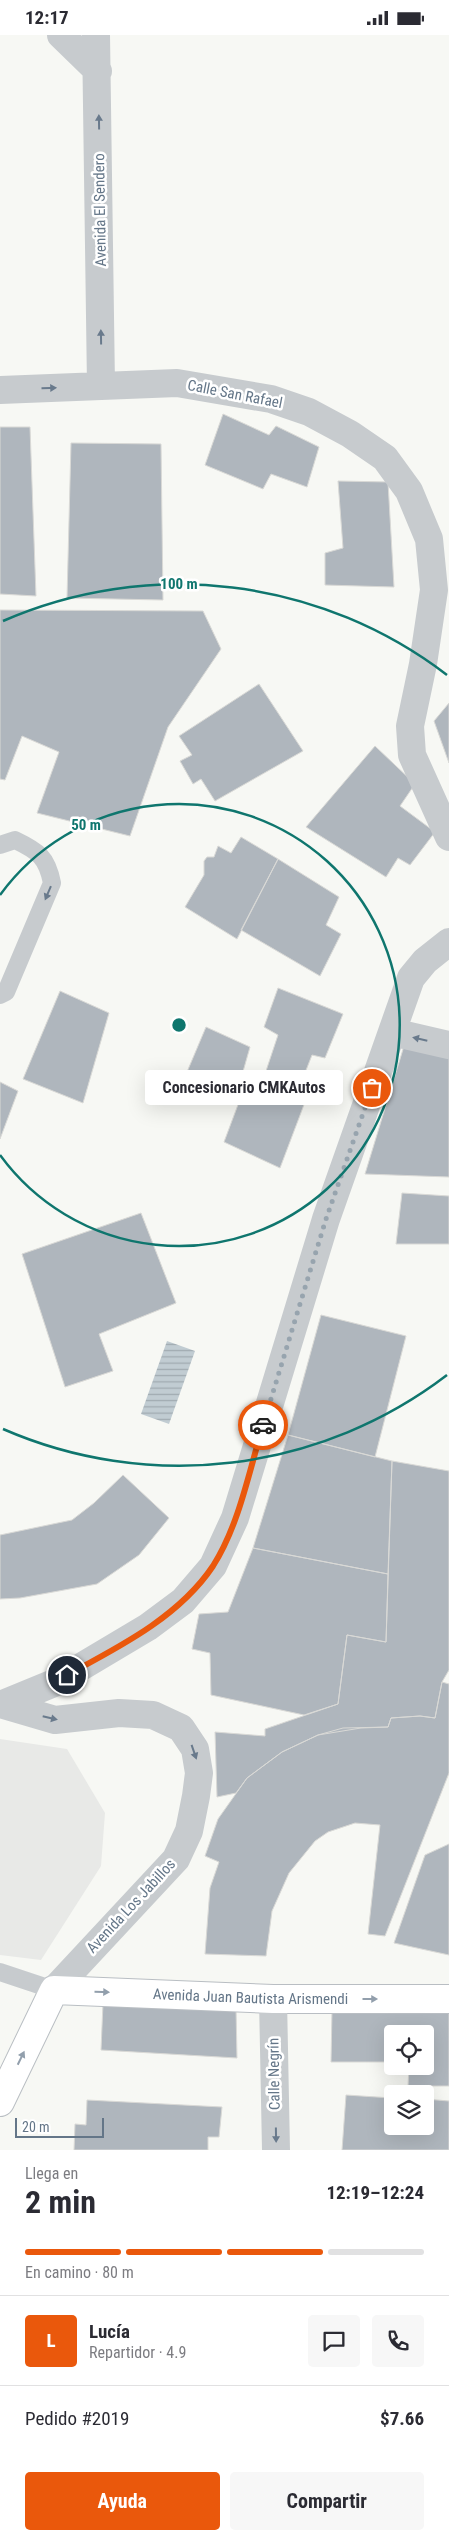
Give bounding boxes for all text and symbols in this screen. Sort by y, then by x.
text: 12:17 [25,6,69,29]
one-way arrow [95,114,103,130]
street label: Avenida El Sendero [90,153,110,267]
one-way arrow [97,329,105,345]
street label: Calle San Rafael [186,376,284,412]
one-way arrow [41,384,57,392]
text: 100 m [160,575,198,593]
text: 50 m [71,816,101,834]
one-way arrow [43,886,51,900]
centre of rings [170,1016,188,1034]
one-way arrow [413,1035,428,1043]
pin [351,1067,393,1109]
callout: Concesionario CMKAutos [145,1071,342,1105]
icon: bag [358,1074,386,1102]
text: Concesionario CMKAutos [163,1078,325,1097]
courier [238,1400,288,1450]
icon: car [249,1411,277,1439]
pin [46,1654,88,1696]
icon: home [53,1661,81,1689]
one-way arrow [42,1714,57,1722]
one-way arrow [190,1745,198,1760]
street label: Avenida Los Jabillos [83,1855,179,1957]
street label: Avenida Juan Bautista Arismendi [152,1985,348,2008]
one-way arrow [95,1988,111,1996]
one-way arrow [362,1995,378,2003]
map controls [384,2025,434,2135]
button: locate [384,2025,434,2075]
street label: Calle Negrín [264,2038,284,2110]
one-way arrow [17,2051,25,2065]
button: layers [384,2085,434,2135]
scale bar [15,2115,104,2138]
text: 20 m [22,2119,50,2135]
one-way arrow [272,2127,280,2143]
text: Llega en [25,2164,78,2183]
text: 12:19–12:24 [326,2181,424,2204]
text: 2 min [25,2183,96,2221]
text: En camino · 80 m [25,2263,134,2282]
button: chat [308,2315,360,2367]
button: phone [372,2315,424,2367]
text: Lucía [89,2320,130,2343]
text: L [46,2329,56,2352]
text: Repartidor · 4.9 [89,2343,186,2362]
text: Pedido #2019 [25,2407,129,2430]
text: $7.66 [380,2407,424,2430]
button: Ayuda [25,2472,220,2530]
button: Compartir [230,2472,424,2530]

